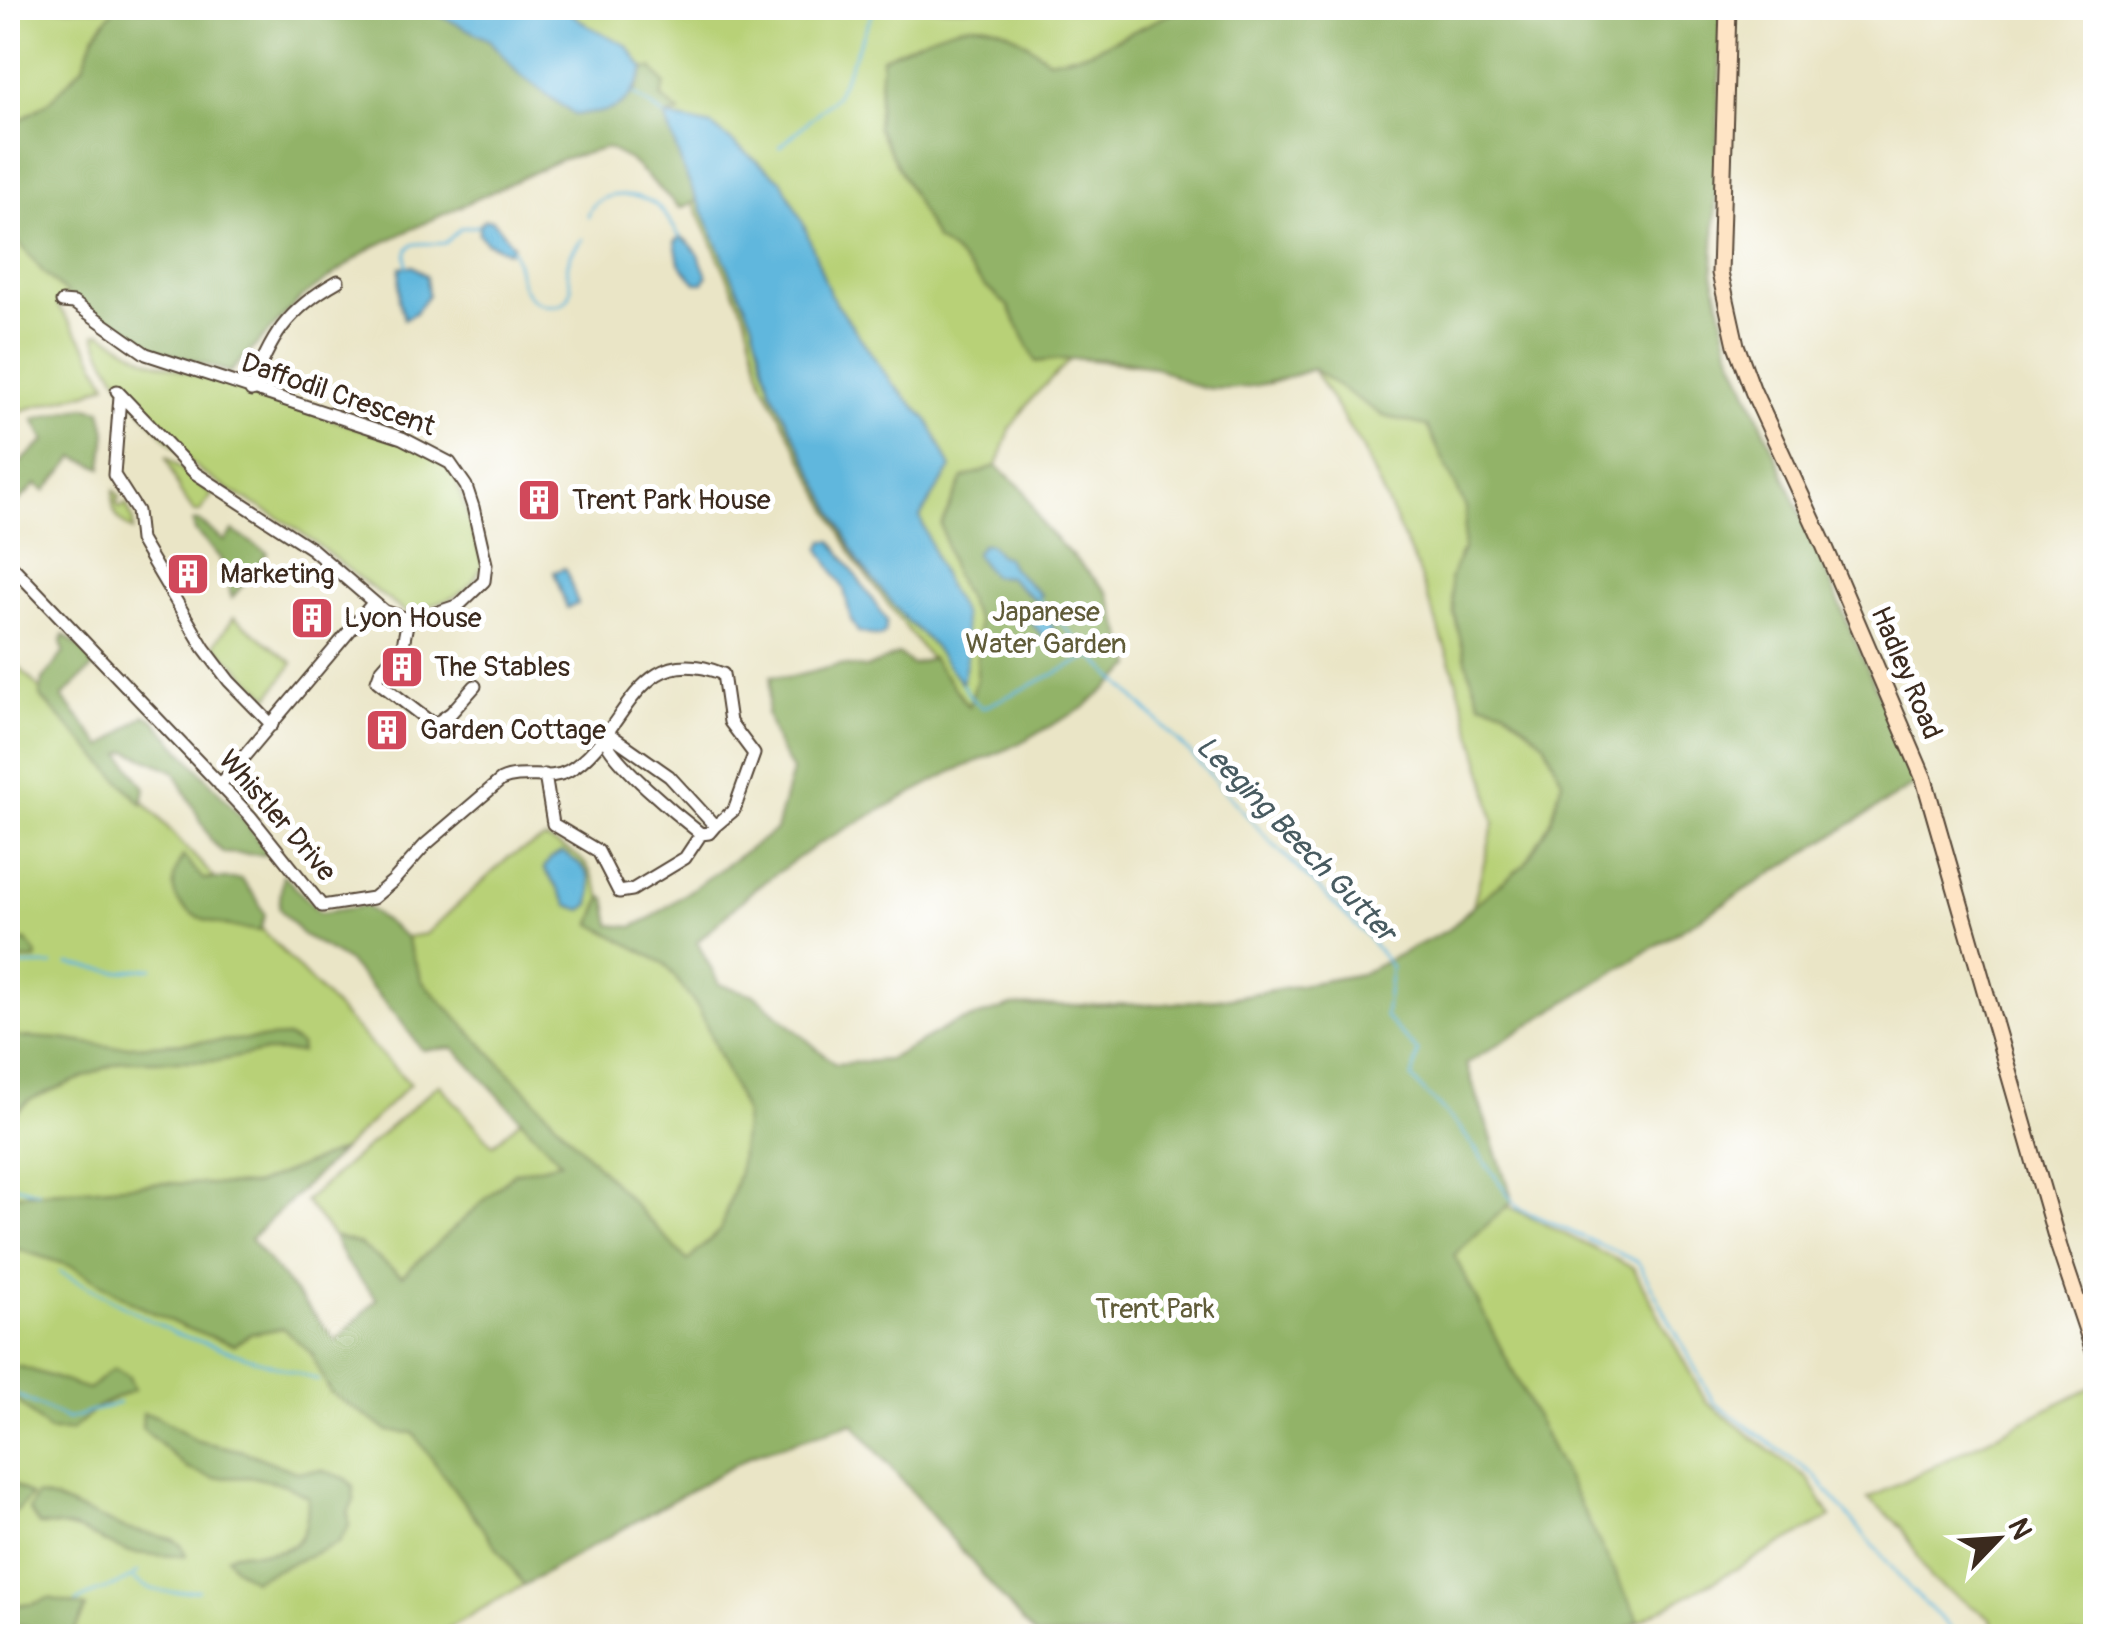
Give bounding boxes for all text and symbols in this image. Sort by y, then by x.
street label: Daffodil Crescent [236,345,440,445]
building icon: Trent Park House [516,477,562,523]
place label: Trent Park House [572,483,771,518]
building icon: Marketing [165,551,211,597]
place label: Marketing [220,557,335,592]
building icon: Lyon House [289,595,335,641]
park label: Japanese Water Garden [965,595,1127,662]
place label: Lyon House [344,601,482,636]
street label: Hadley Road [1862,601,1950,745]
building icon: The Stables [379,644,425,690]
place label: The Stables [434,650,570,685]
building icon: Garden Cottage [364,707,410,753]
place label: Garden Cottage [420,713,606,748]
water label: Leeging Beech Gutter [1188,728,1406,952]
street label: Whistler Drive [211,743,344,889]
park label: Trent Park [1095,1292,1215,1327]
north arrow [1948,1489,2048,1589]
text: N [1999,1513,2039,1545]

